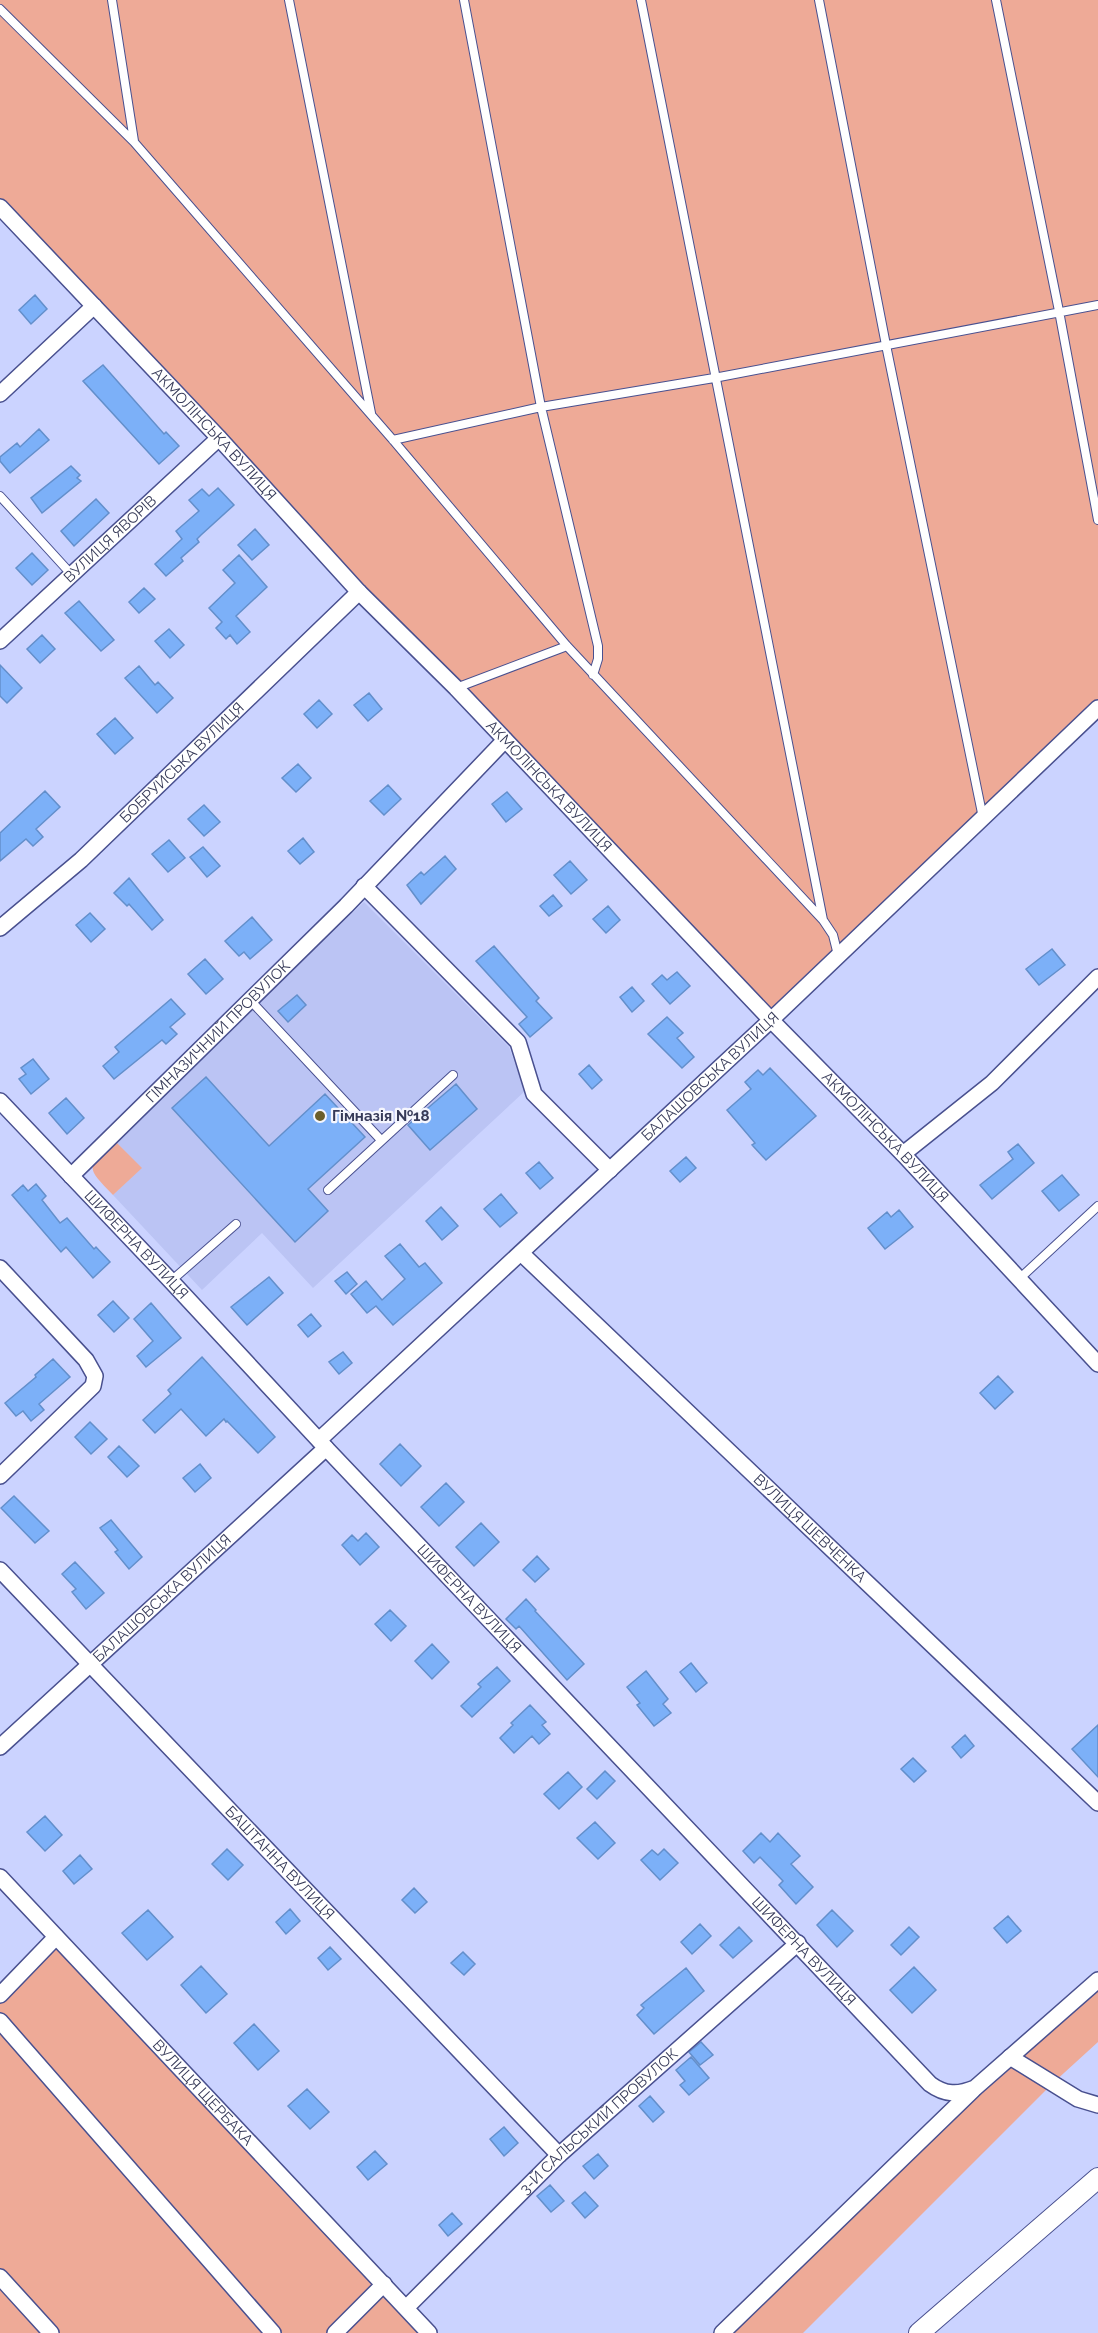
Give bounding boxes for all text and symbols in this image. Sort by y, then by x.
street label: АКМОЛІНСЬКА ВУЛИЦЯ [148,364,280,504]
street label: ВУЛИЦЯ ЯВОРІВ [60,492,160,586]
street label: БОБРУЙСЬКА ВУЛИЦЯ [116,699,248,827]
street label: АКМОЛІНСЬКА ВУЛИЦЯ [482,717,616,855]
street label: ГІМНАЗИЧНИЙ ПРОВУЛОК [142,957,294,1106]
street label: БАЛАШОВСЬКА ВУЛИЦЯ [638,1008,783,1145]
street label: АКМОЛІНСЬКА ВУЛИЦЯ [818,1068,952,1206]
place label: Гімназія №18 [332,1107,430,1125]
marker: Гімназія №18 [313,1109,327,1123]
street label: ШИФЕРНА ВУЛИЦЯ [81,1186,192,1303]
street label: ВУЛИЦЯ ШЕВЧЕНКА [750,1470,870,1586]
street label: БАЛАШОВСЬКА ВУЛИЦЯ [89,1531,235,1666]
street label: ШИФЕРНА ВУЛИЦЯ [413,1541,525,1657]
street label: БАШТАННА ВУЛИЦЯ [221,1802,338,1923]
street label: ШИФЕРНА ВУЛИЦЯ [748,1893,860,2009]
street label: ВУЛИЦЯ ЩЕРБАКА [149,2036,257,2149]
street label: 3-Й САЛЬСЬКИЙ ПРОВУЛОК [516,2044,682,2198]

